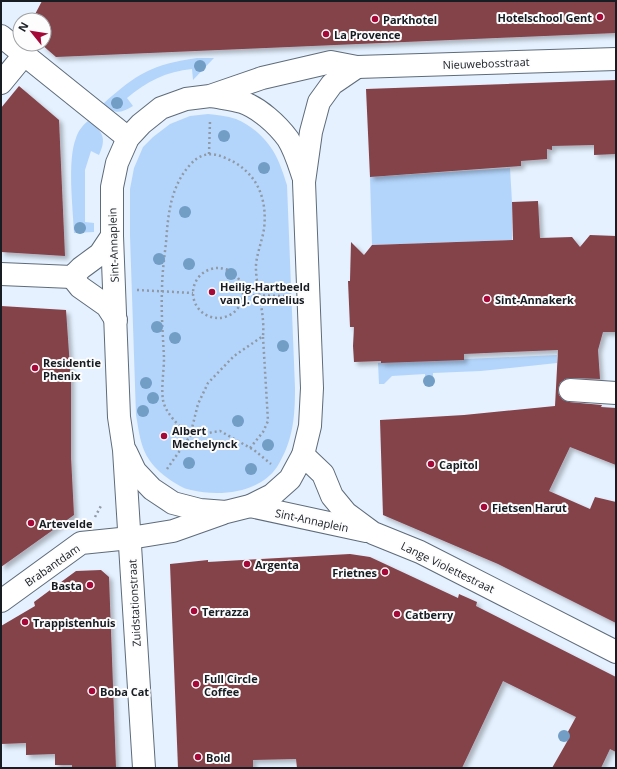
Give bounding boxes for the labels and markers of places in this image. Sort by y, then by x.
place label: Hotelschool Gent [497,10,592,25]
place label: Parkhotel [383,12,437,27]
marker: Hotelschool Gent [595,12,605,22]
marker: Parkhotel [370,14,380,24]
place label: La Provence [334,27,401,42]
marker: La Provence [321,29,331,39]
place label: Heilig-Hartbeeld van J. Cornelius [220,279,310,307]
marker: Heilig-Hartbeeld van J. Cornelius [207,287,217,297]
place label: Sint-Annakerk [495,292,574,307]
marker: Sint-Annakerk [482,294,492,304]
place label: Residentie Phenix [43,355,101,383]
marker: Residentie Phenix [30,363,40,373]
place label: Albert Mechelynck [172,423,238,451]
marker: Albert Mechelynck [159,431,169,441]
place label: Capitol [439,457,478,472]
marker: Capitol [426,459,436,469]
place label: Fietsen Harut [492,500,567,515]
marker: Fietsen Harut [479,502,489,512]
place label: Artevelde [39,516,93,531]
marker: Artevelde [26,518,36,528]
place label: Argenta [255,557,299,572]
marker: Argenta [242,559,252,569]
place label: Frietnes [332,565,378,580]
marker: Frietnes [380,567,390,577]
place label: Basta [51,578,82,593]
marker: Basta [85,580,95,590]
place label: Terrazza [202,604,249,619]
marker: Terrazza [189,606,199,616]
place label: Catberry [405,607,454,622]
marker: Catberry [392,609,402,619]
place label: Trappistenhuis [33,615,116,630]
marker: Trappistenhuis [20,617,30,627]
place label: Full Circle Coffee [204,671,258,699]
marker: Full Circle Coffee [191,679,201,689]
place label: Boba Cat [100,684,149,699]
marker: Boba Cat [87,686,97,696]
place label: Bold [206,750,231,765]
marker: Bold [193,752,203,762]

